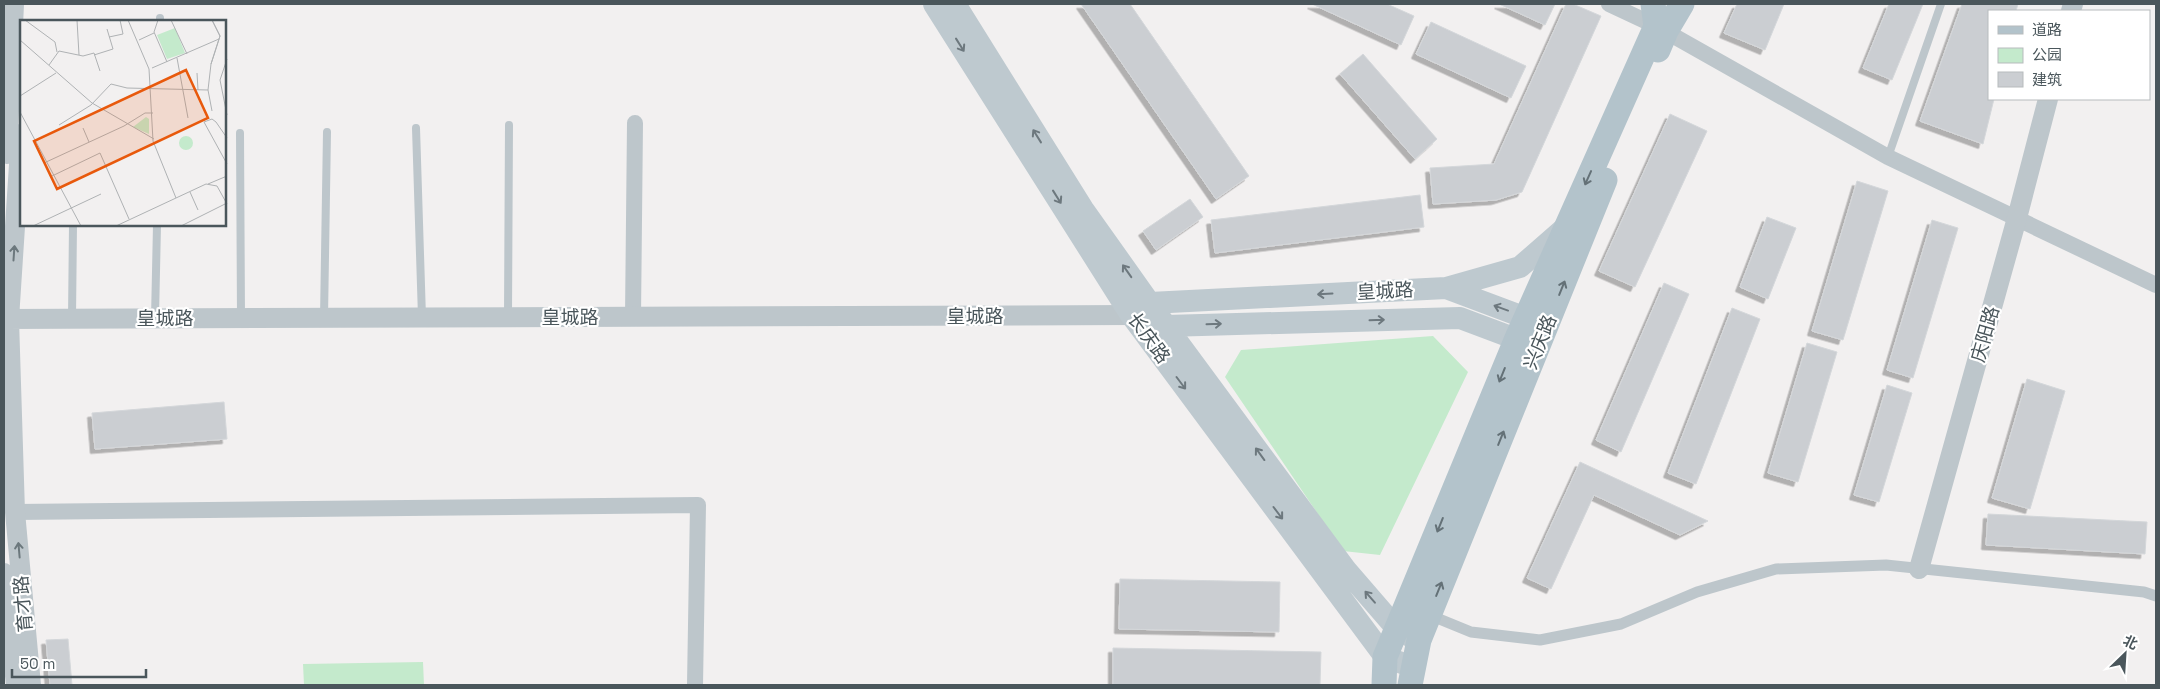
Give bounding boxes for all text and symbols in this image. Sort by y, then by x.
legend [1988,10,2150,100]
inset map [20,20,226,226]
text: 道路 [2032,20,2062,39]
one-way arrow [955,38,966,52]
text: 公园 [2032,45,2062,64]
text: 建筑 [2032,70,2062,89]
one-way arrow [1032,130,1042,144]
one-way arrow [1583,170,1593,185]
one-way arrow [1052,190,1062,204]
one-way arrow [9,245,19,261]
one-way arrow [1122,265,1132,279]
street label: 皇城路 [1356,277,1414,305]
one-way arrow [1557,281,1567,296]
one-way arrow [1317,290,1333,299]
one-way arrow [1494,303,1509,312]
street label: 庆阳路 [1965,303,2005,365]
street label: 皇城路 [946,304,1004,329]
street label: 皇城路 [541,305,599,330]
street label: 皇城路 [136,306,194,331]
street label: 长庆路 [1122,308,1176,368]
street label: 兴庆路 [1518,311,1562,373]
one-way arrow [1368,315,1385,325]
one-way arrow [1206,319,1222,329]
one-way arrow [1497,367,1506,382]
one-way arrow [1176,376,1187,389]
one-way arrow [1496,431,1506,446]
one-way arrow [1255,448,1266,462]
one-way arrow [1273,506,1283,520]
one-way arrow [1435,517,1444,532]
one-way arrow [14,542,23,558]
street label: 育才路 [8,575,38,633]
one-way arrow [1435,582,1445,597]
one-way arrow [1364,591,1375,604]
north arrow [2100,629,2150,679]
text: 北 [2120,631,2141,653]
scale bar [12,646,146,678]
text: 50 m [20,654,55,673]

